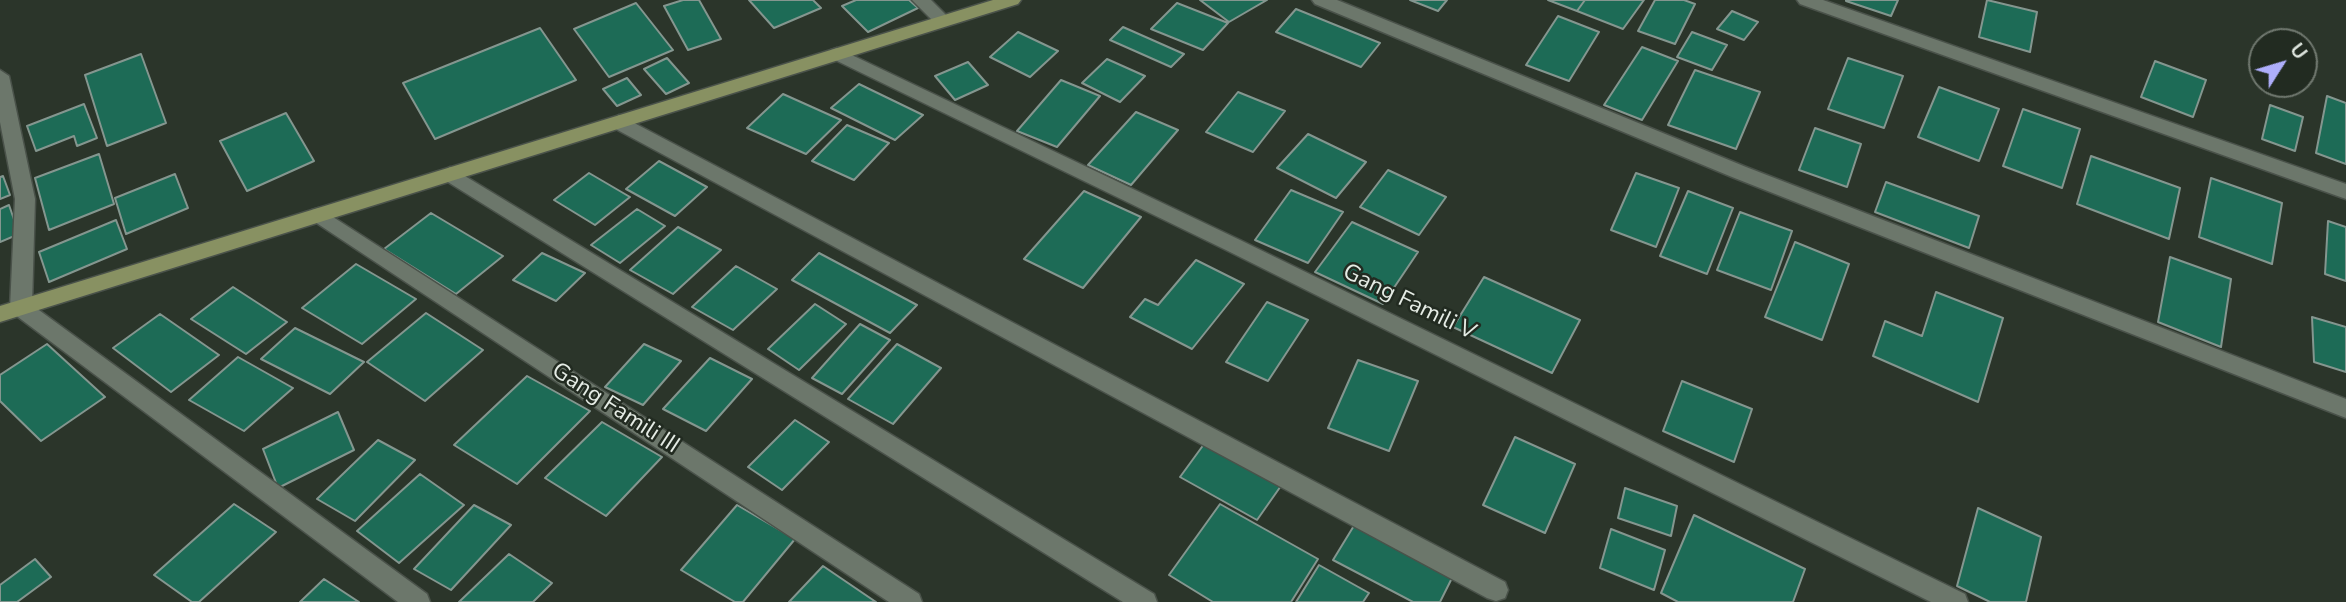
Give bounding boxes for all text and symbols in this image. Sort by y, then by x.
north arrow [2248,28,2318,98]
text: U [2284,38,2313,65]
street label: Gang Famili V [1338,259,1480,347]
street label: Gang Famili III [546,358,684,460]

